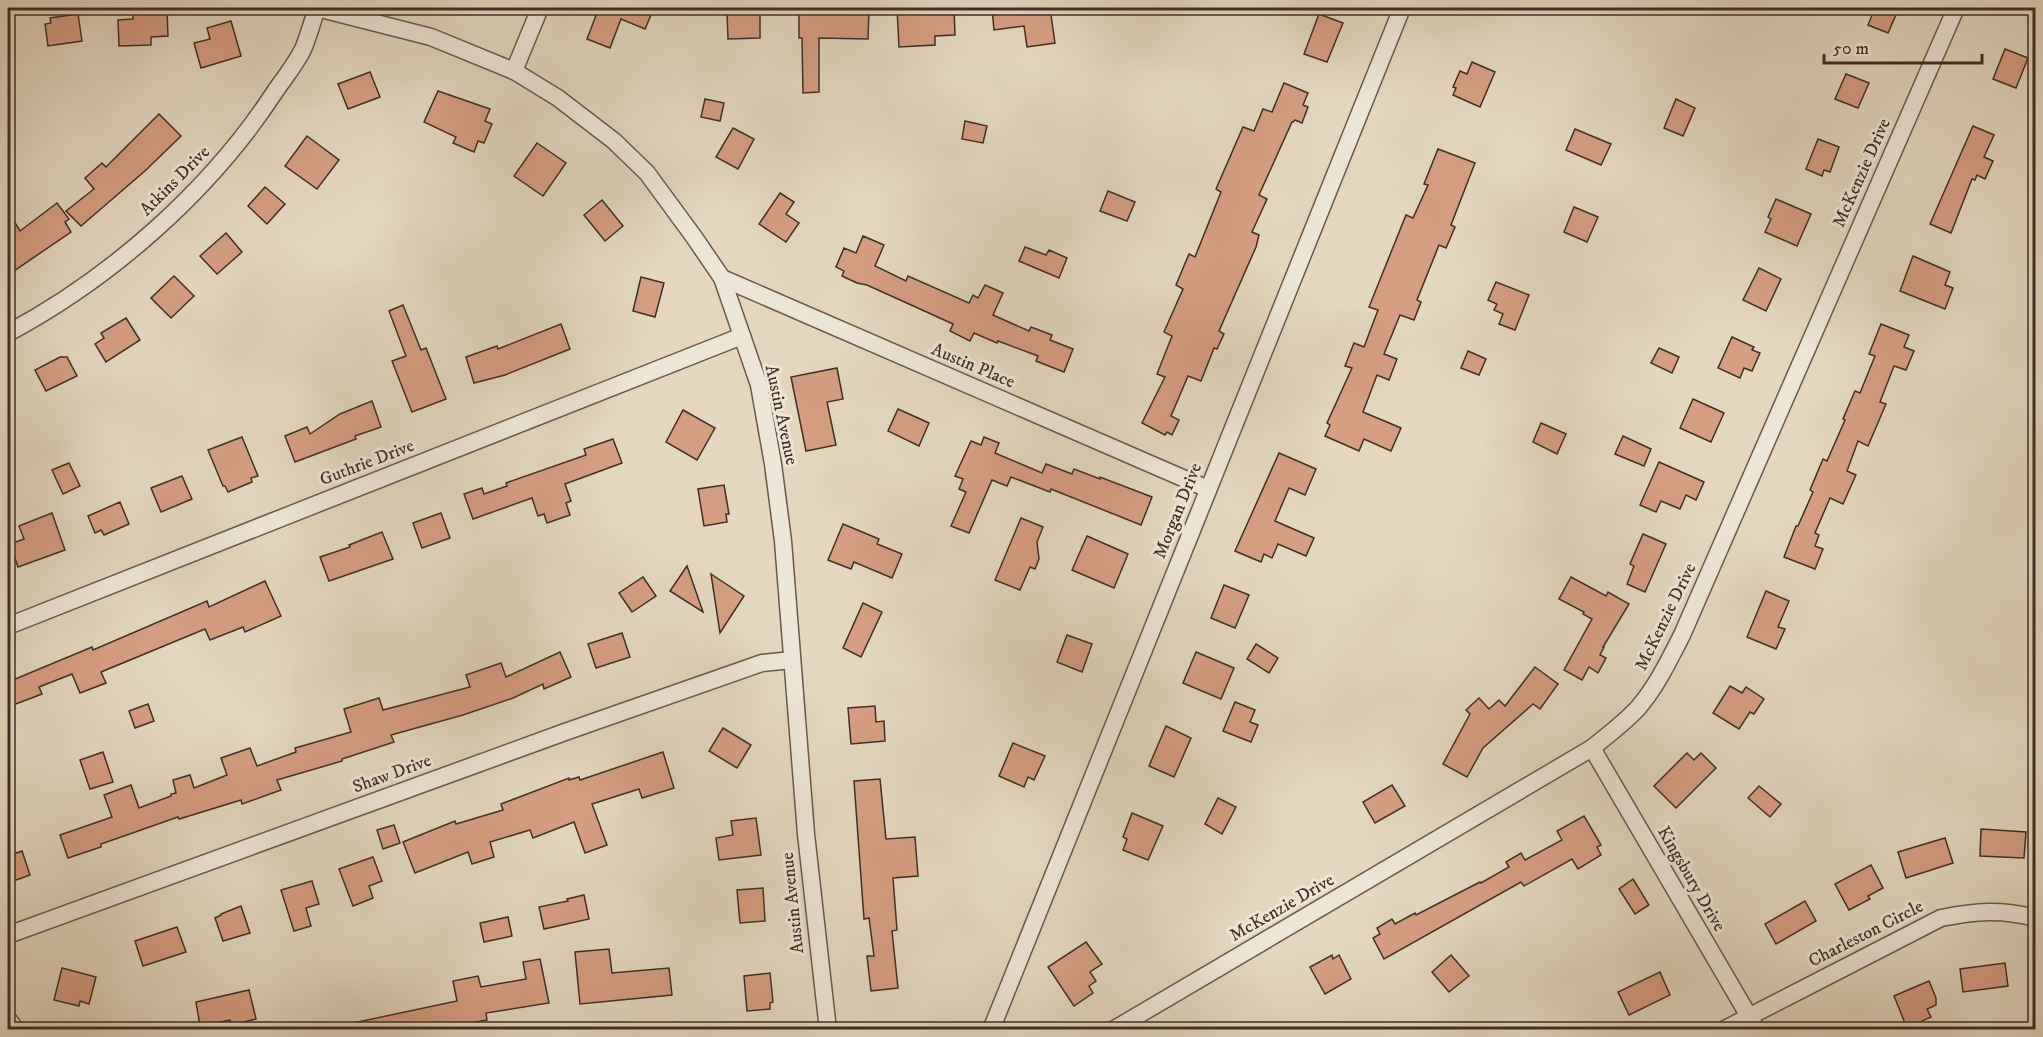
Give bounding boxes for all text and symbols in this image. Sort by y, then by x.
scale bar [1824,27,1982,65]
text: 50 m [1833,38,1869,60]
street label: McKenzie Drive [1828,115,1896,231]
street label: Atkins Drive [135,141,215,221]
street label: Austin Place [928,339,1018,393]
street label: Austin Avenue [760,363,802,467]
street label: Guthrie Drive [317,435,417,491]
street label: Morgan Drive [1149,460,1207,562]
street label: McKenzie Drive [1630,560,1702,674]
street label: Shaw Drive [350,750,434,798]
street label: Kingsbury Drive [1652,823,1730,935]
street label: Austin Avenue [777,851,809,955]
street label: McKenzie Drive [1226,869,1338,947]
street label: Charleston Circle [1805,896,1927,972]

